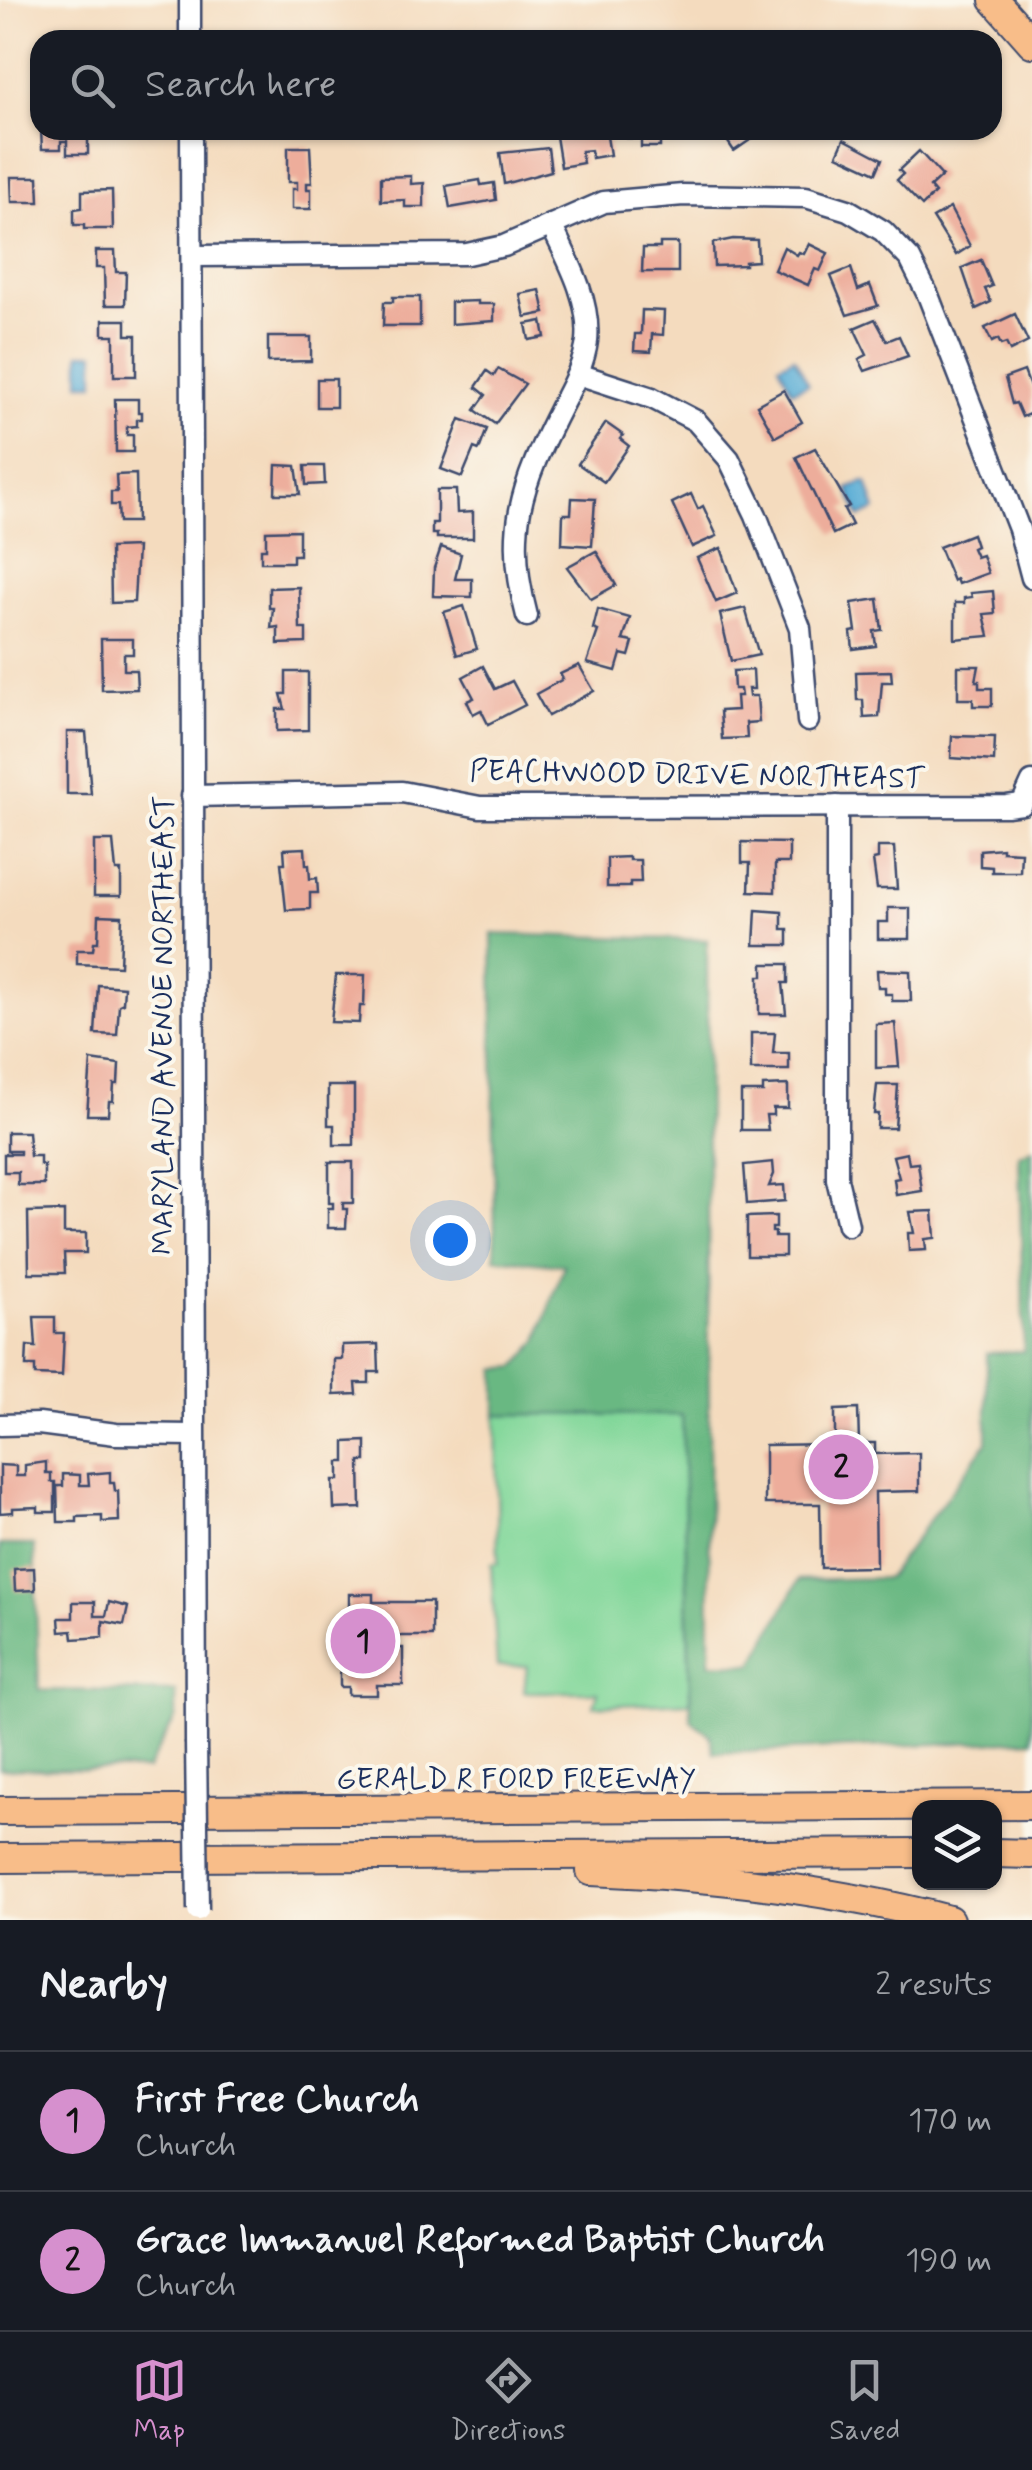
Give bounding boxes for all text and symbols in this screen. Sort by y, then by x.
search box [30,30,1002,140]
icon: search [65,58,120,113]
text: Search here [145,61,336,110]
street label: PEACHWOOD DRIVE NORTHEAST [469,752,926,799]
street label: MARYLAND AVENUE NORTHEAST [144,795,183,1255]
your location [425,1215,476,1266]
pin: 2 [808,1430,874,1504]
pin: 1 [330,1604,396,1678]
street label: GERALD R FORD FREEWAY [336,1760,696,1799]
map controls [912,1800,1002,1890]
button: layers [912,1800,1002,1890]
text: Nearby [40,1958,168,2013]
text: 2 results [875,1964,992,2006]
text: First Free Church [135,2076,419,2125]
text: 1 [65,2100,80,2142]
text: 170 m [908,2100,992,2142]
text: Church [135,2125,236,2167]
text: Grace Immanuel Reformed Baptist Church [135,2216,825,2265]
text: 2 [65,2240,80,2282]
text: 190 m [905,2240,992,2282]
text: Church [135,2265,236,2307]
tab: Map [132,2353,187,2450]
tab: Directions [451,2353,566,2450]
tab: Saved [829,2353,900,2450]

